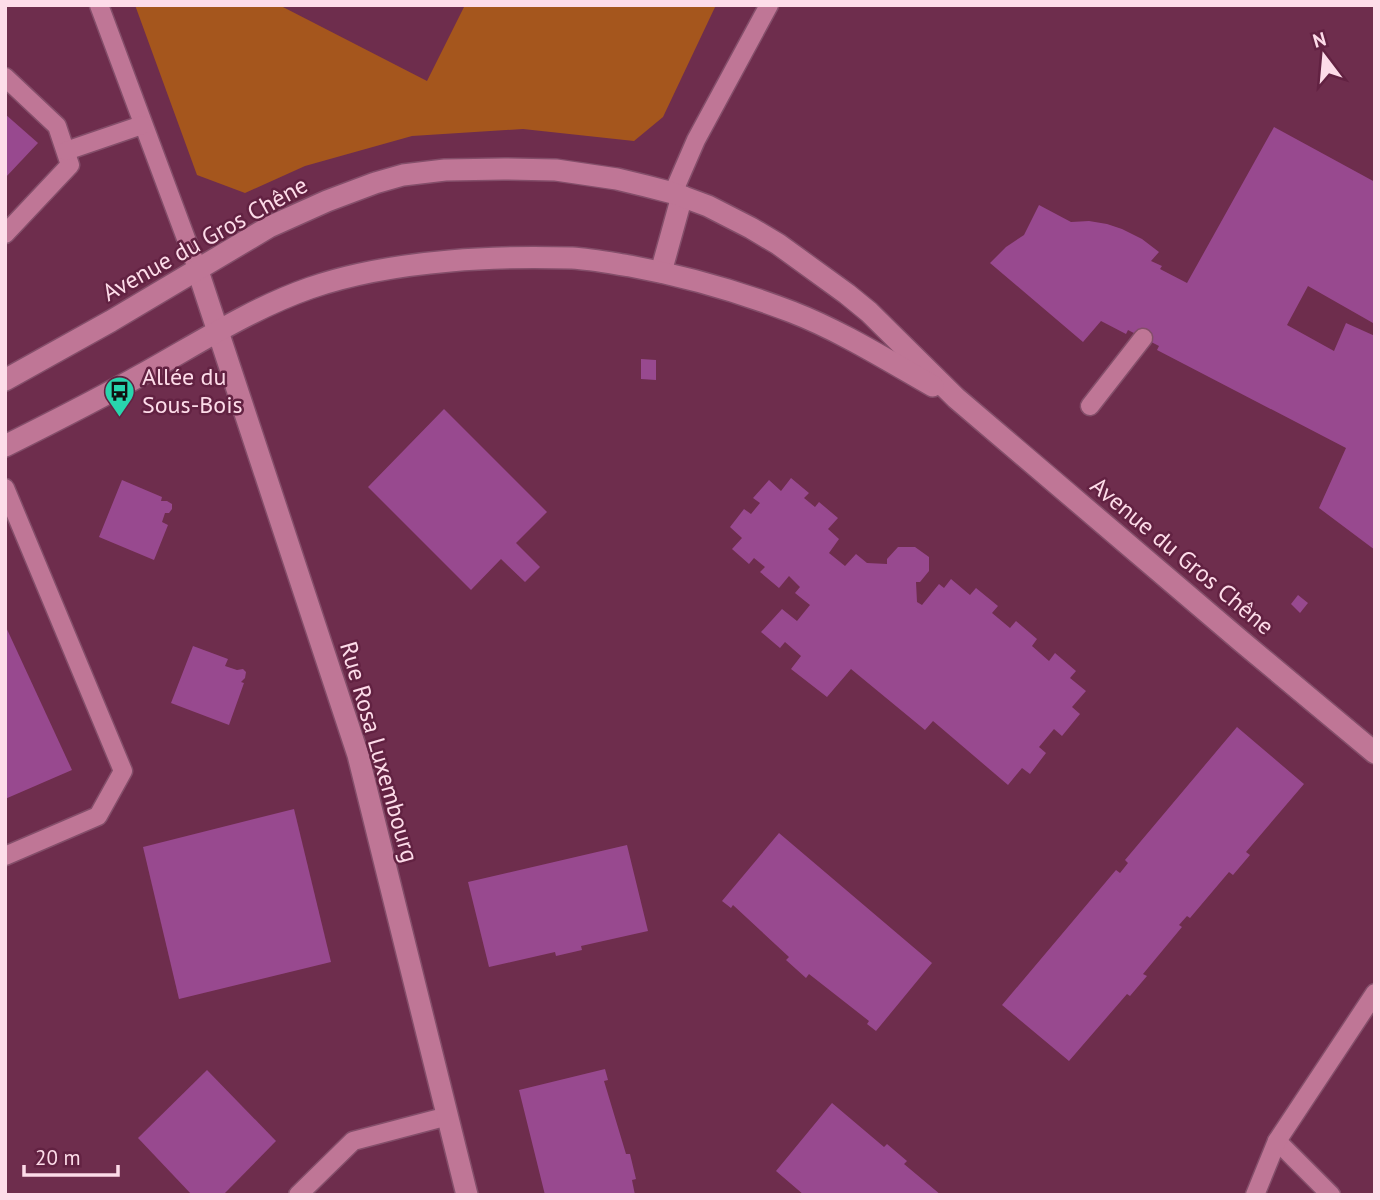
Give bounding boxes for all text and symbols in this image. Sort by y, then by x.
north arrow [1289,21,1359,91]
text: N [1310,26,1329,53]
street label: Avenue du Gros Chêne [97,169,313,308]
place label: Allée du Sous-Bois [142,361,243,420]
bus stop icon: Allée du Sous-Bois [102,374,136,418]
street label: Avenue du Gros Chêne [1084,470,1280,641]
street label: Rue Rosa Luxembourg [333,638,426,866]
scale bar [24,1134,119,1178]
text: 20 m [35,1144,81,1171]

